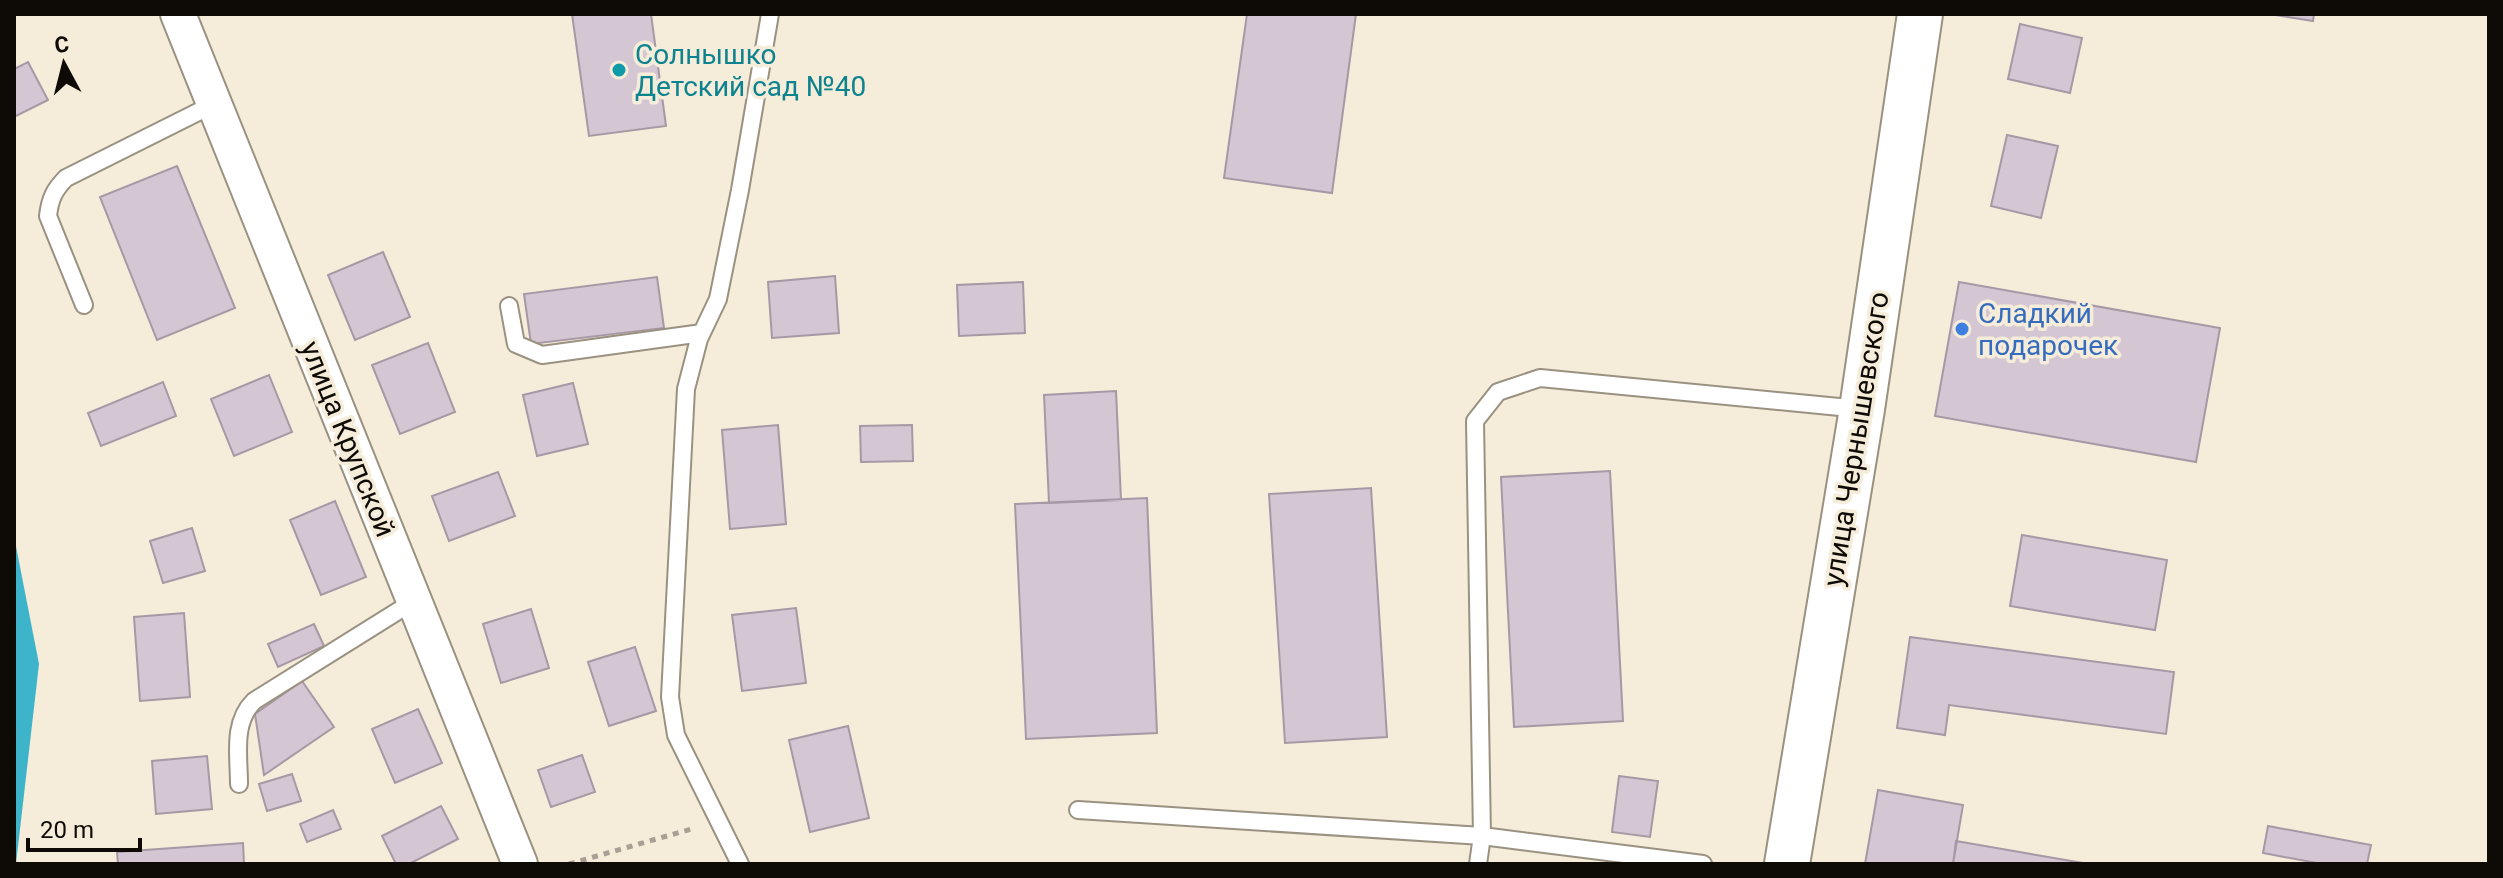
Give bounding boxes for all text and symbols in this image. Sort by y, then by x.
north arrow [24,24,104,104]
text: С [53,31,70,58]
place label: Солнышко Детский сад №40 [635,38,866,103]
marker: Солнышко Детский сад №40 [610,61,628,79]
street label: улица Чернышевского [1816,289,1896,589]
place label: Сладкий подарочек [1978,297,2118,362]
marker: Сладкий подарочек [1953,320,1971,338]
street label: улица Крупской [294,336,402,542]
scale bar [28,802,140,852]
text: 20 m [40,816,94,844]

